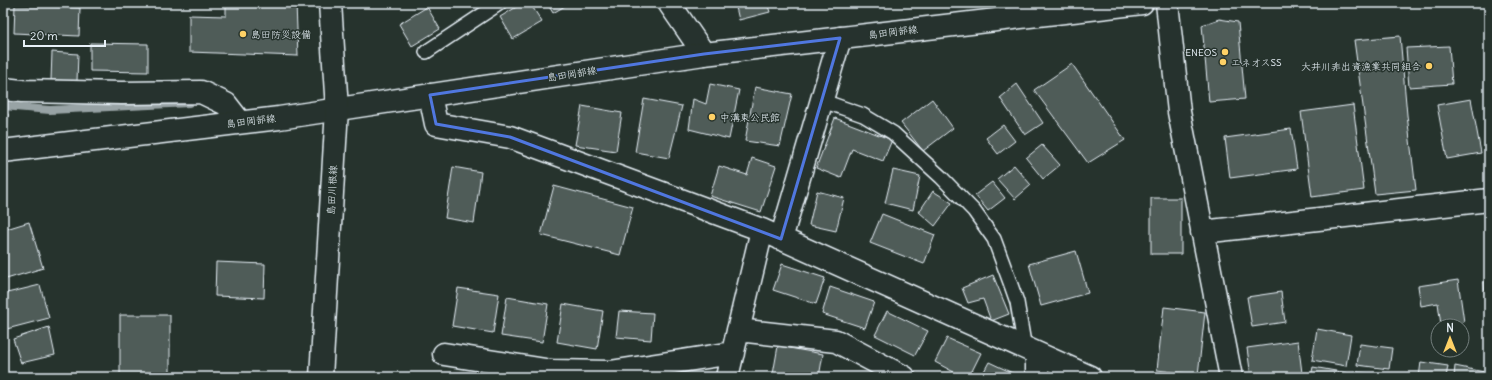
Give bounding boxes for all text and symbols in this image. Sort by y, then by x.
scale bar [24,22,105,48]
street label: 島田岡部線 [867,23,919,41]
text: 20 m [30,28,58,43]
place label: 島田防災設備 [251,28,311,41]
marker: 島田防災設備 [238,29,248,39]
place label: ENEOS [1185,46,1217,59]
marker: ENEOS [1220,47,1230,57]
place label: エネオスSS [1231,56,1282,69]
marker: エネオスSS [1218,57,1228,67]
place label: 大井川非出資漁業共同組合 [1301,60,1421,73]
marker: 大井川非出資漁業共同組合 [1424,61,1434,71]
street label: 島田岡部線 [546,64,598,84]
place label: 中溝東公民館 [720,111,780,124]
street label: 島田岡部線 [225,112,277,130]
marker: 中溝東公民館 [707,112,717,122]
street label: 島田川根線 [324,165,340,215]
north arrow [1430,318,1470,358]
text: N [1446,321,1454,335]

